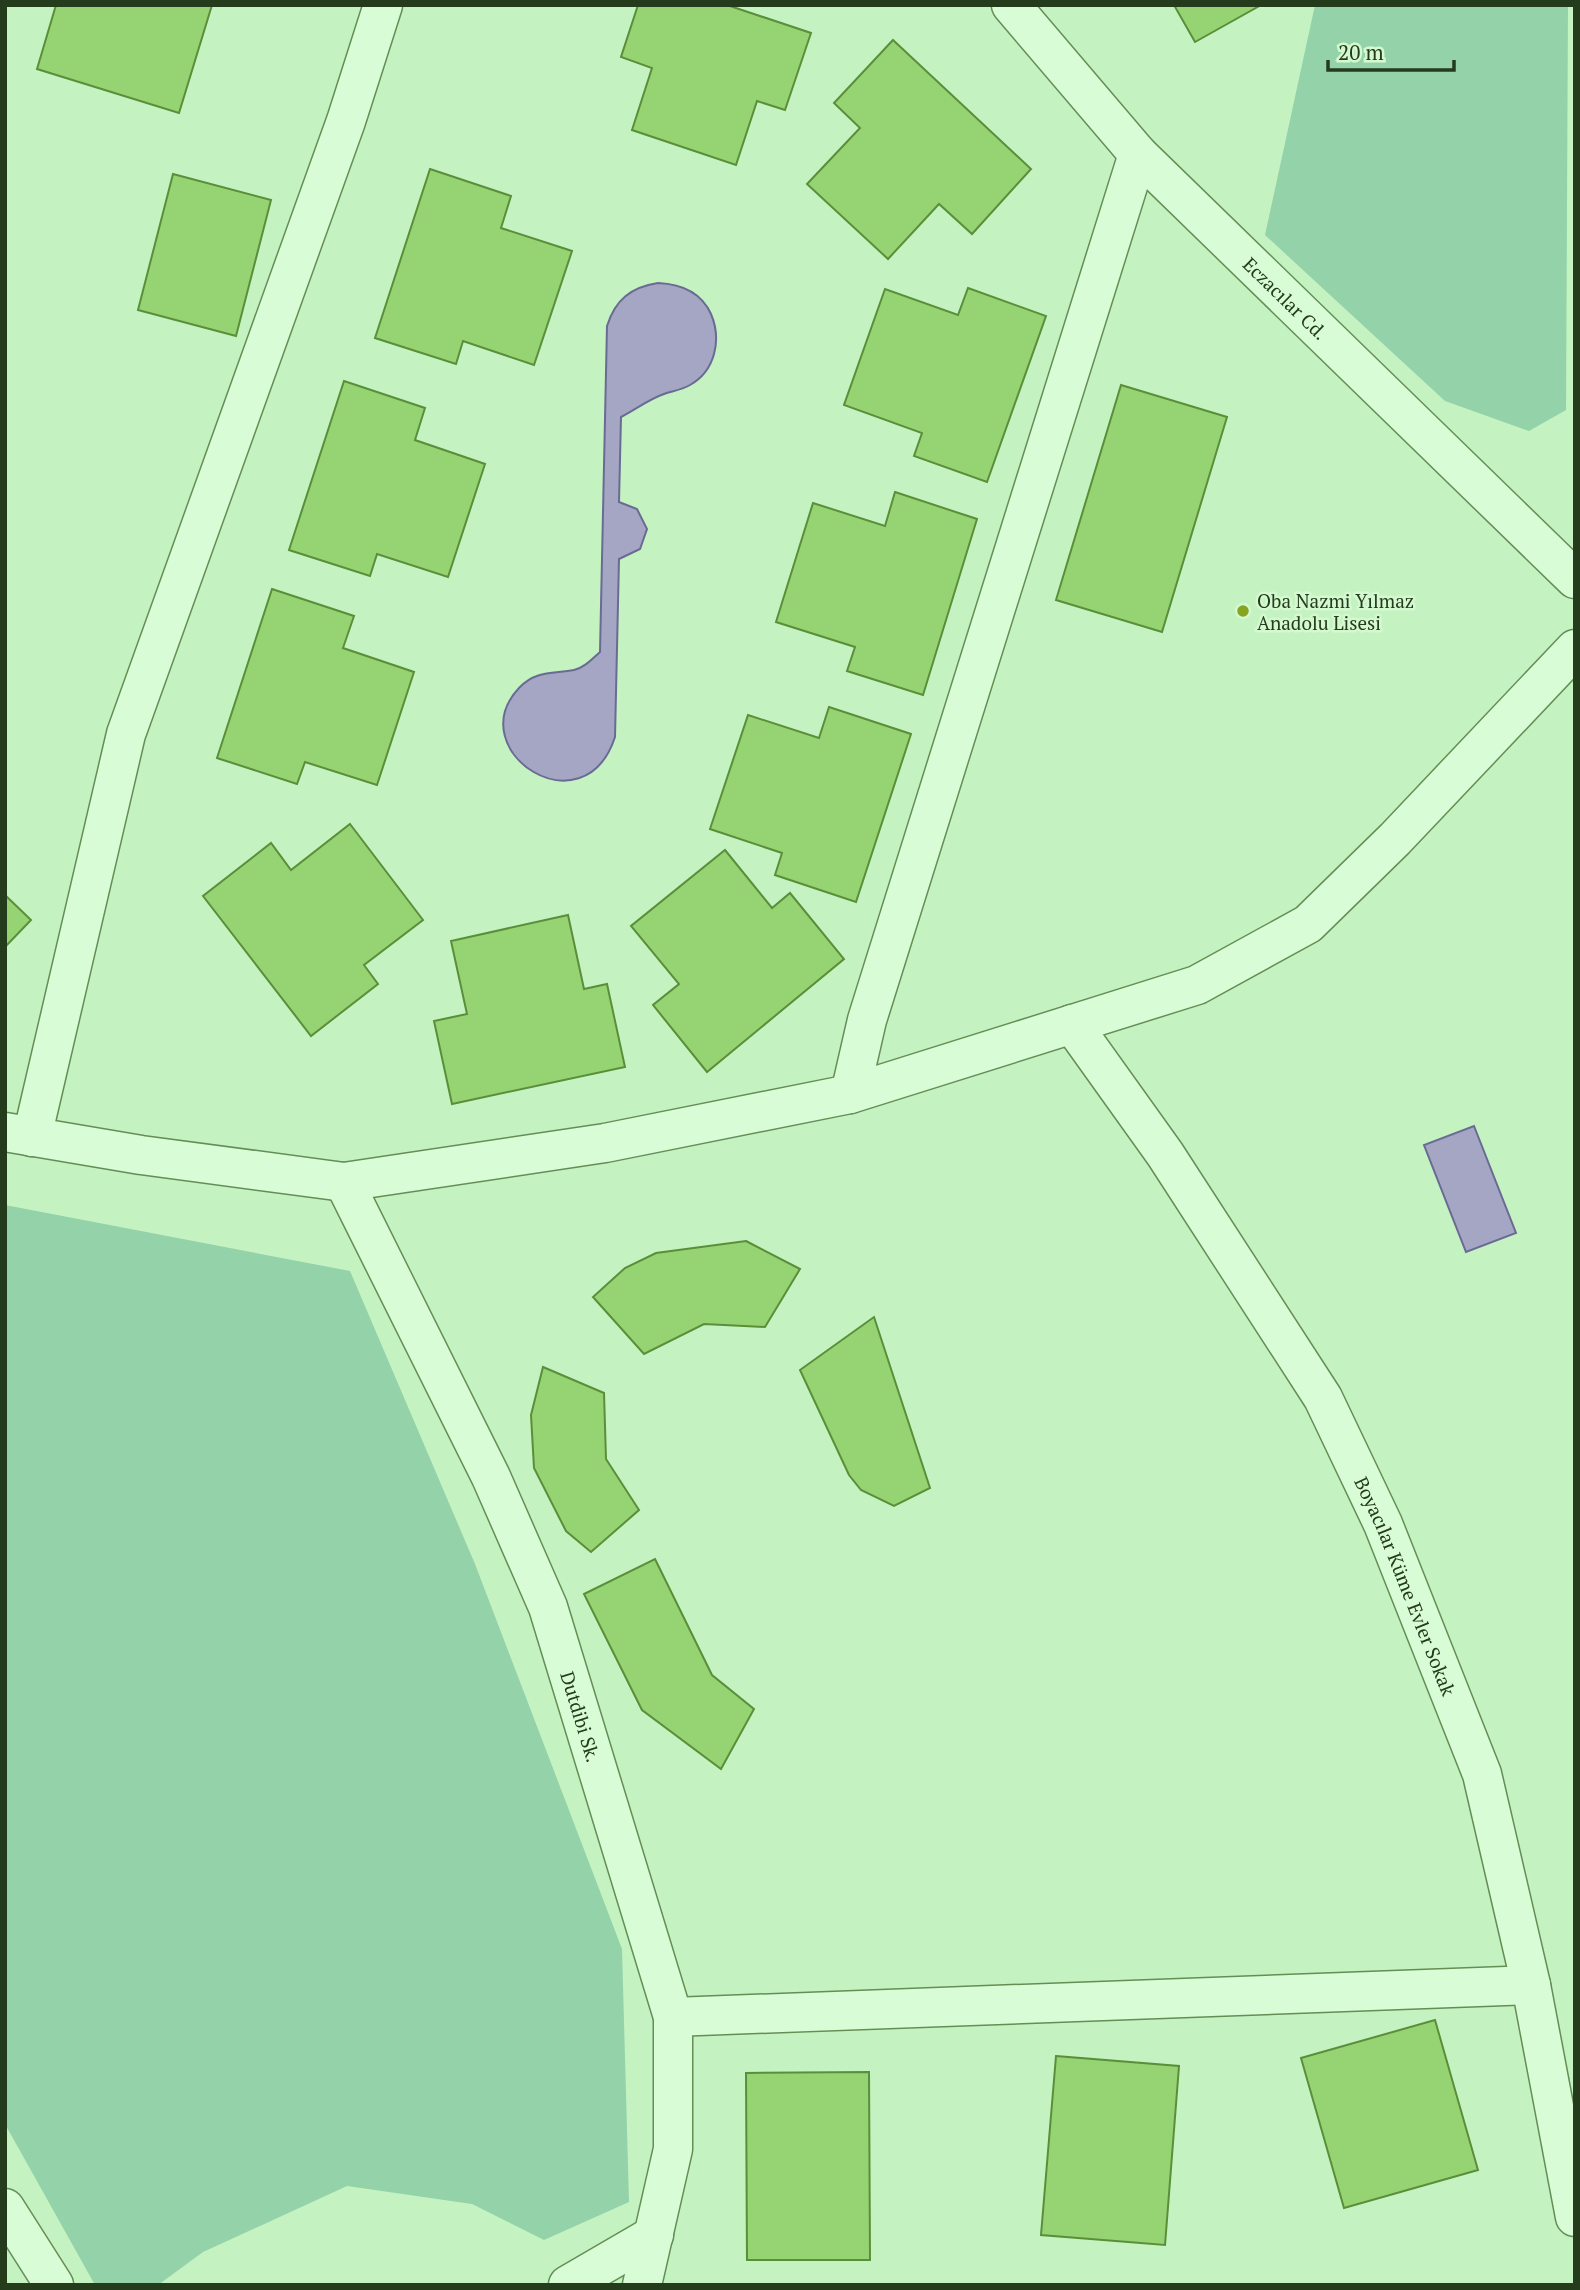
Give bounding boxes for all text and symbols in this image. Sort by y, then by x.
scale bar [1328,28,1454,72]
text: 20 m [1338,38,1384,66]
street label: Eczacılar Cd. [1238,251,1333,345]
place label: Oba Nazmi Yılmaz Anadolu Lisesi [1257,588,1414,635]
marker: Oba Nazmi Yılmaz Anadolu Lisesi [1235,603,1251,619]
street label: Boyacılar Küme Evler Sokak [1350,1472,1462,1699]
street label: Dutdibi Sk. [556,1668,607,1765]

